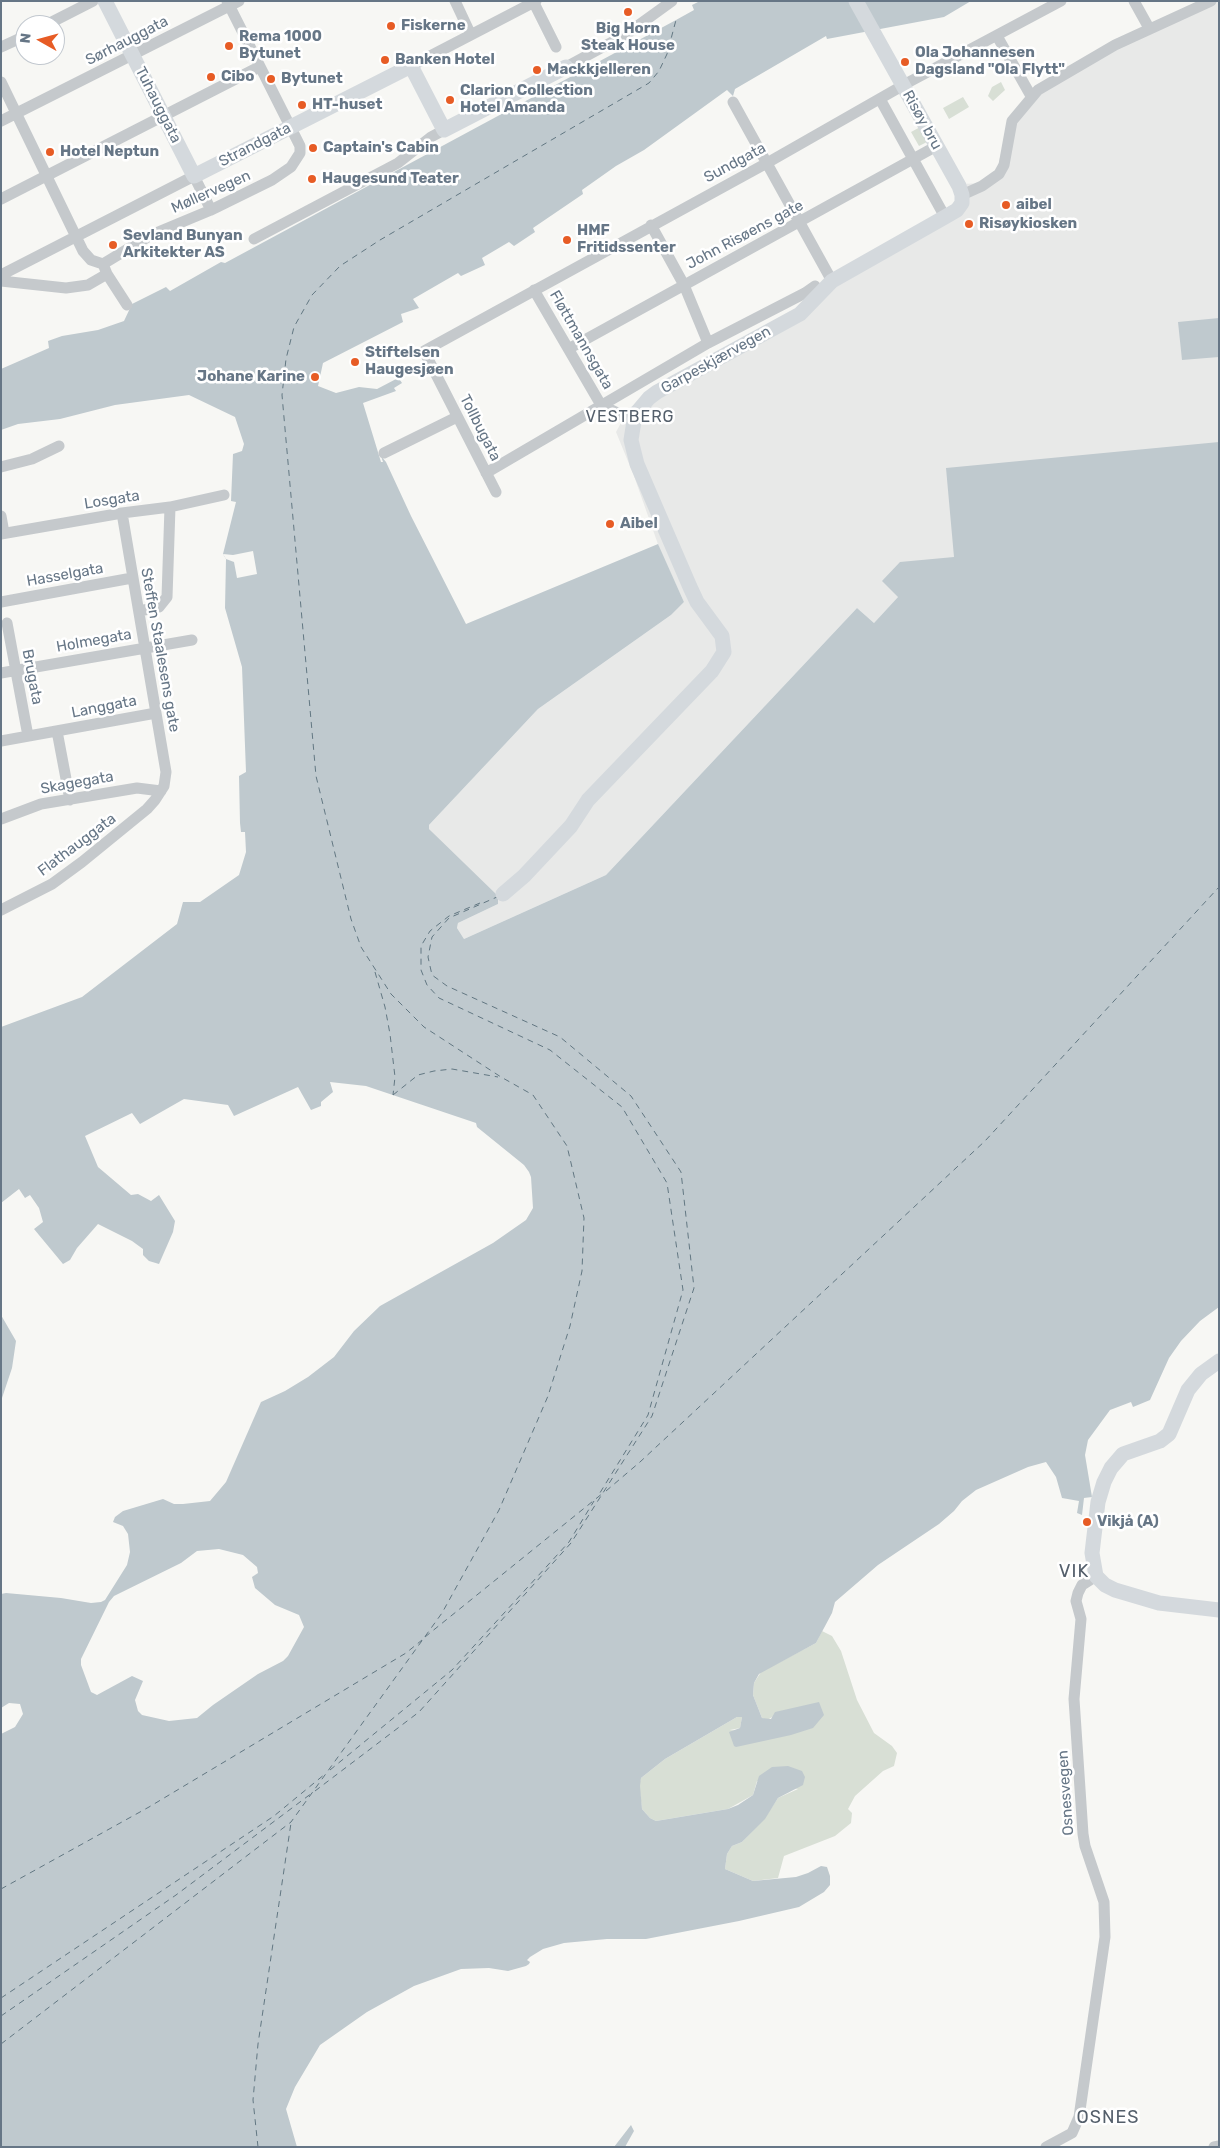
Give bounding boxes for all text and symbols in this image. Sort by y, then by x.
marker: Big Horn Steak House [622,6,634,18]
street label: Sørhauggata [83,12,171,70]
north arrow [15,15,65,65]
place label: Fiskerne [401,17,466,35]
marker: Fiskerne [385,20,397,32]
place label: Big Horn Steak House [581,20,675,55]
place label: Rema 1000 Bytunet [239,28,322,63]
text: N [17,32,35,44]
marker: Rema 1000 Bytunet [223,40,235,52]
place label: Ola Johannesen Dagsland "Ola Flytt" [915,44,1065,79]
place label: Banken Hotel [395,51,495,69]
marker: Banken Hotel [379,54,391,66]
marker: Ola Johannesen Dagsland "Ola Flytt" [899,56,911,68]
place label: Mackkjelleren [547,61,651,79]
street label: Tuhauggata [131,64,185,146]
marker: Mackkjelleren [531,64,543,76]
place label: Cibo [221,68,254,86]
place label: Bytunet [281,70,343,88]
marker: Cibo [205,71,217,83]
marker: Bytunet [265,73,277,85]
place label: Clarion Collection Hotel Amanda [460,82,593,117]
street label: Risøy bru [898,87,946,153]
marker: Clarion Collection Hotel Amanda [444,94,456,106]
place label: HT-huset [312,96,382,114]
marker: HT-huset [296,99,308,111]
street label: Strandgata [216,119,294,171]
place label: Captain's Cabin [323,139,439,157]
street label: Sundgata [701,139,769,187]
marker: Captain's Cabin [307,142,319,154]
place label: Hotel Neptun [60,143,159,161]
marker: Hotel Neptun [44,146,56,158]
street label: Møllervegen [169,167,253,217]
place label: Haugesund Teater [322,170,459,188]
marker: Haugesund Teater [306,173,318,185]
place label: aibel [1016,196,1052,214]
street label: John Risøens gate [683,197,807,273]
marker: aibel [1000,199,1012,211]
place label: Risøykiosken [979,215,1077,233]
marker: Risøykiosken [963,218,975,230]
place label: HMF Fritidssenter [577,222,676,257]
place label: Sevland Bunyan Arkitekter AS [123,227,243,262]
marker: HMF Fritidssenter [561,234,573,246]
marker: Sevland Bunyan Arkitekter AS [107,239,119,251]
street label: Fløttmannsgata [545,287,617,393]
street label: Garpeskjærvegen [658,322,774,398]
place label: Stiftelsen Haugesjøen [365,344,454,379]
marker: Stiftelsen Haugesjøen [349,356,361,368]
place label: Johane Karine [197,368,305,386]
marker: Johane Karine [309,371,321,383]
street label: Tollbugata [456,392,504,464]
district label: VESTBERG [584,407,676,427]
street label: Losgata [83,487,141,513]
place label: Aibel [620,515,658,533]
marker: Aibel [604,518,616,530]
street label: Hasselgata [25,559,105,591]
street label: Steffen Staalesens gate [137,566,183,734]
street label: Holmegata [55,626,133,656]
street label: Brugata [18,648,46,706]
street label: Langgata [70,692,138,722]
street label: Skagegata [39,768,115,798]
street label: Flathauggata [34,810,120,880]
place label: Vikjå (A) [1097,1513,1159,1531]
marker: Vikjå (A) [1081,1516,1093,1528]
district label: VIK [1058,1561,1090,1583]
street label: Osnesvegen [1054,1750,1078,1836]
district label: OSNES [1076,2107,1140,2129]

